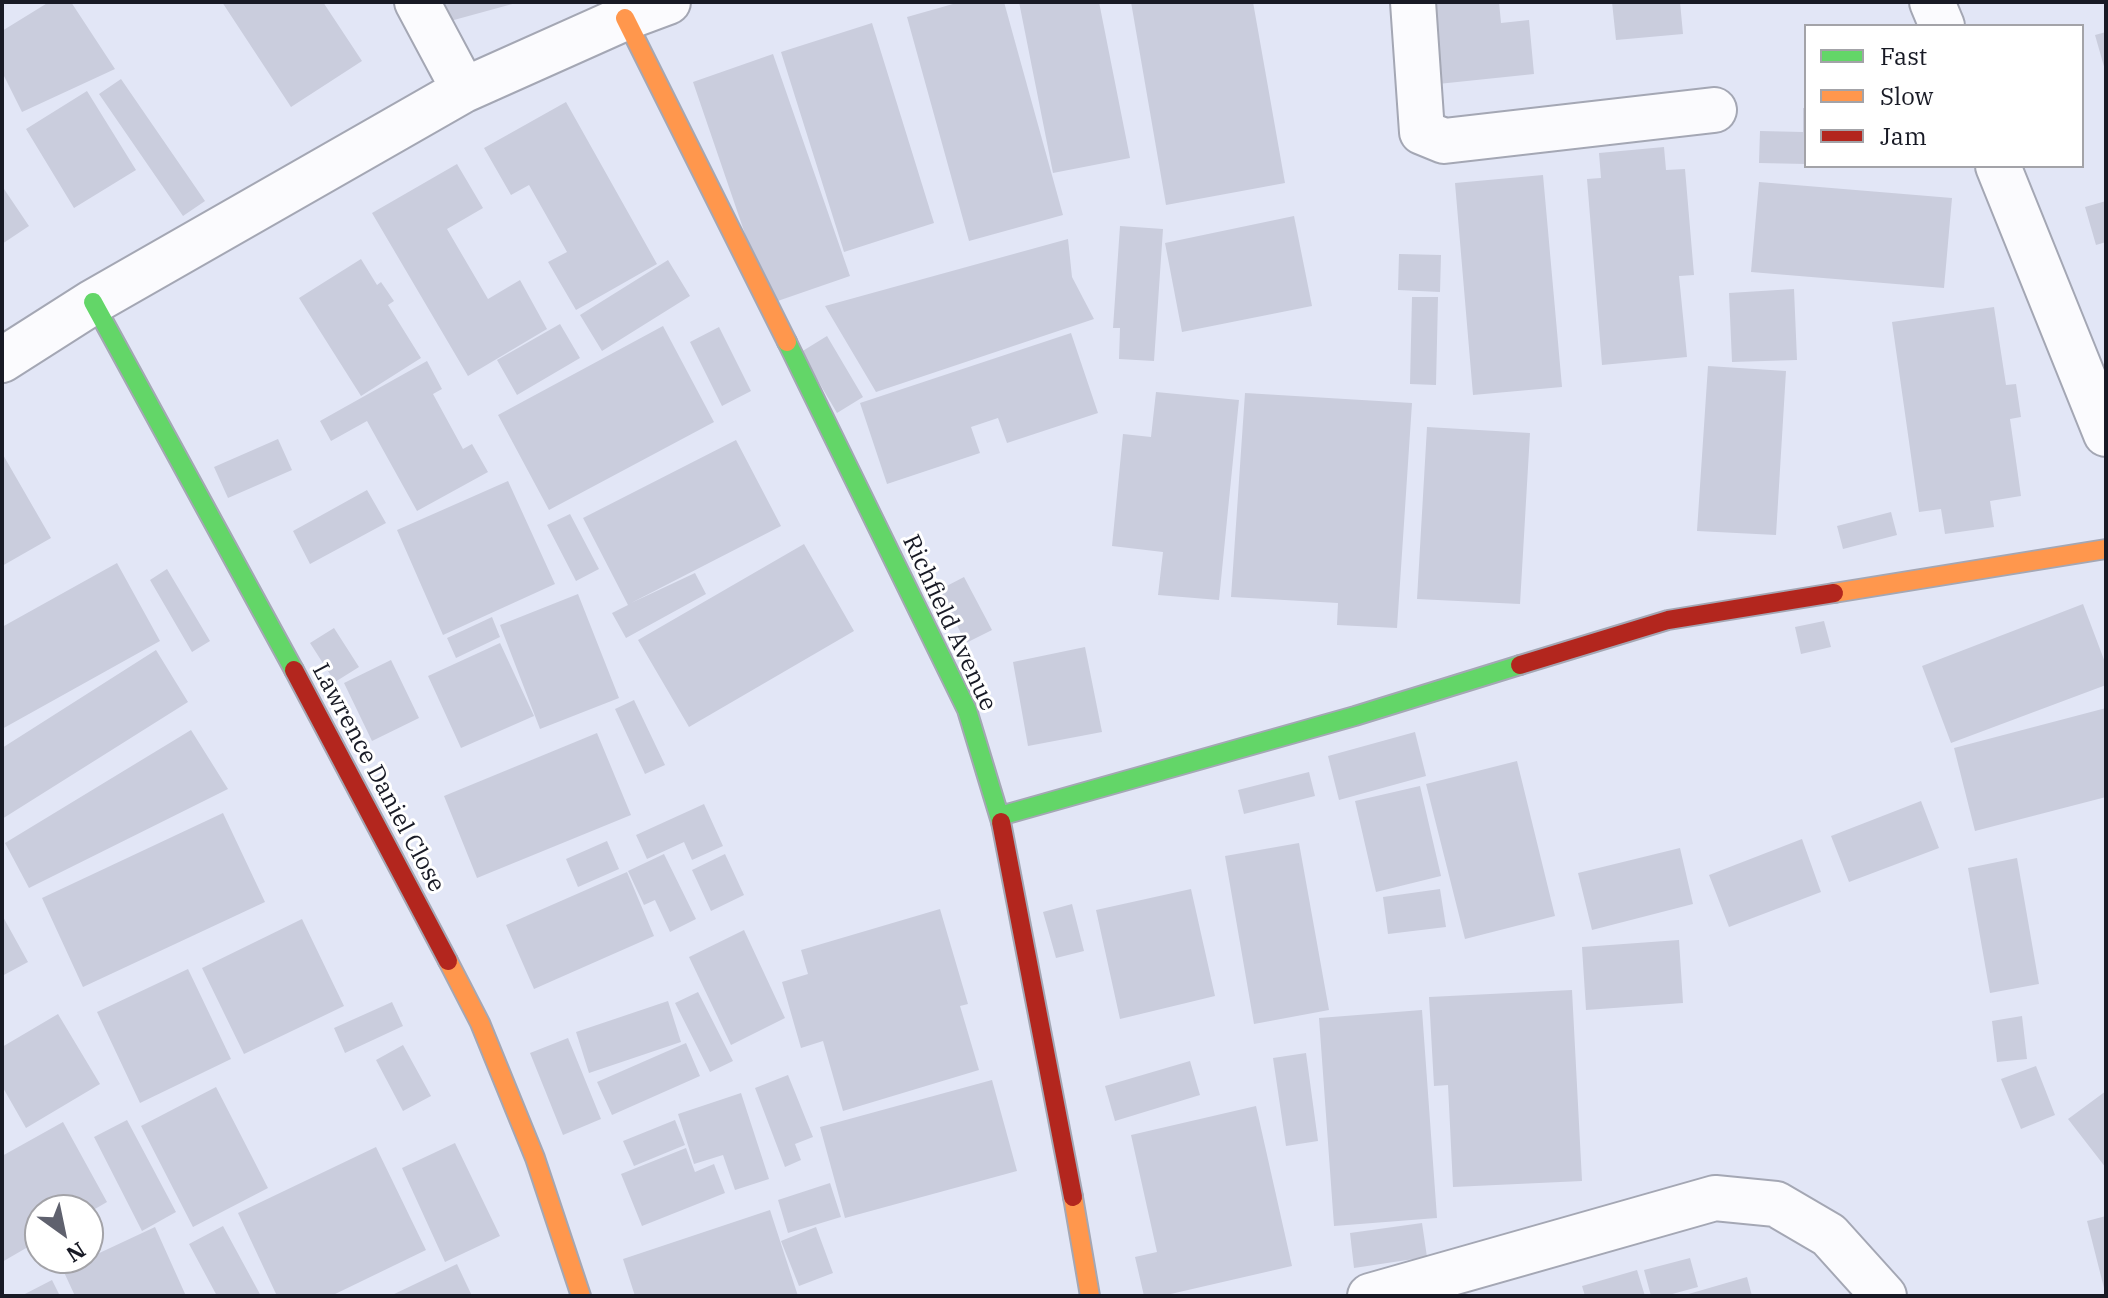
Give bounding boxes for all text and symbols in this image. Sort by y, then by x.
legend [1804,24,2084,168]
text: Fast [1880,40,1927,72]
text: Slow [1880,80,1933,112]
text: Jam [1880,120,1927,152]
street label: Richfield Avenue [896,530,1002,716]
street label: Lawrence Daniel Close [306,659,450,897]
north arrow [24,1194,104,1274]
text: N [61,1236,91,1270]

